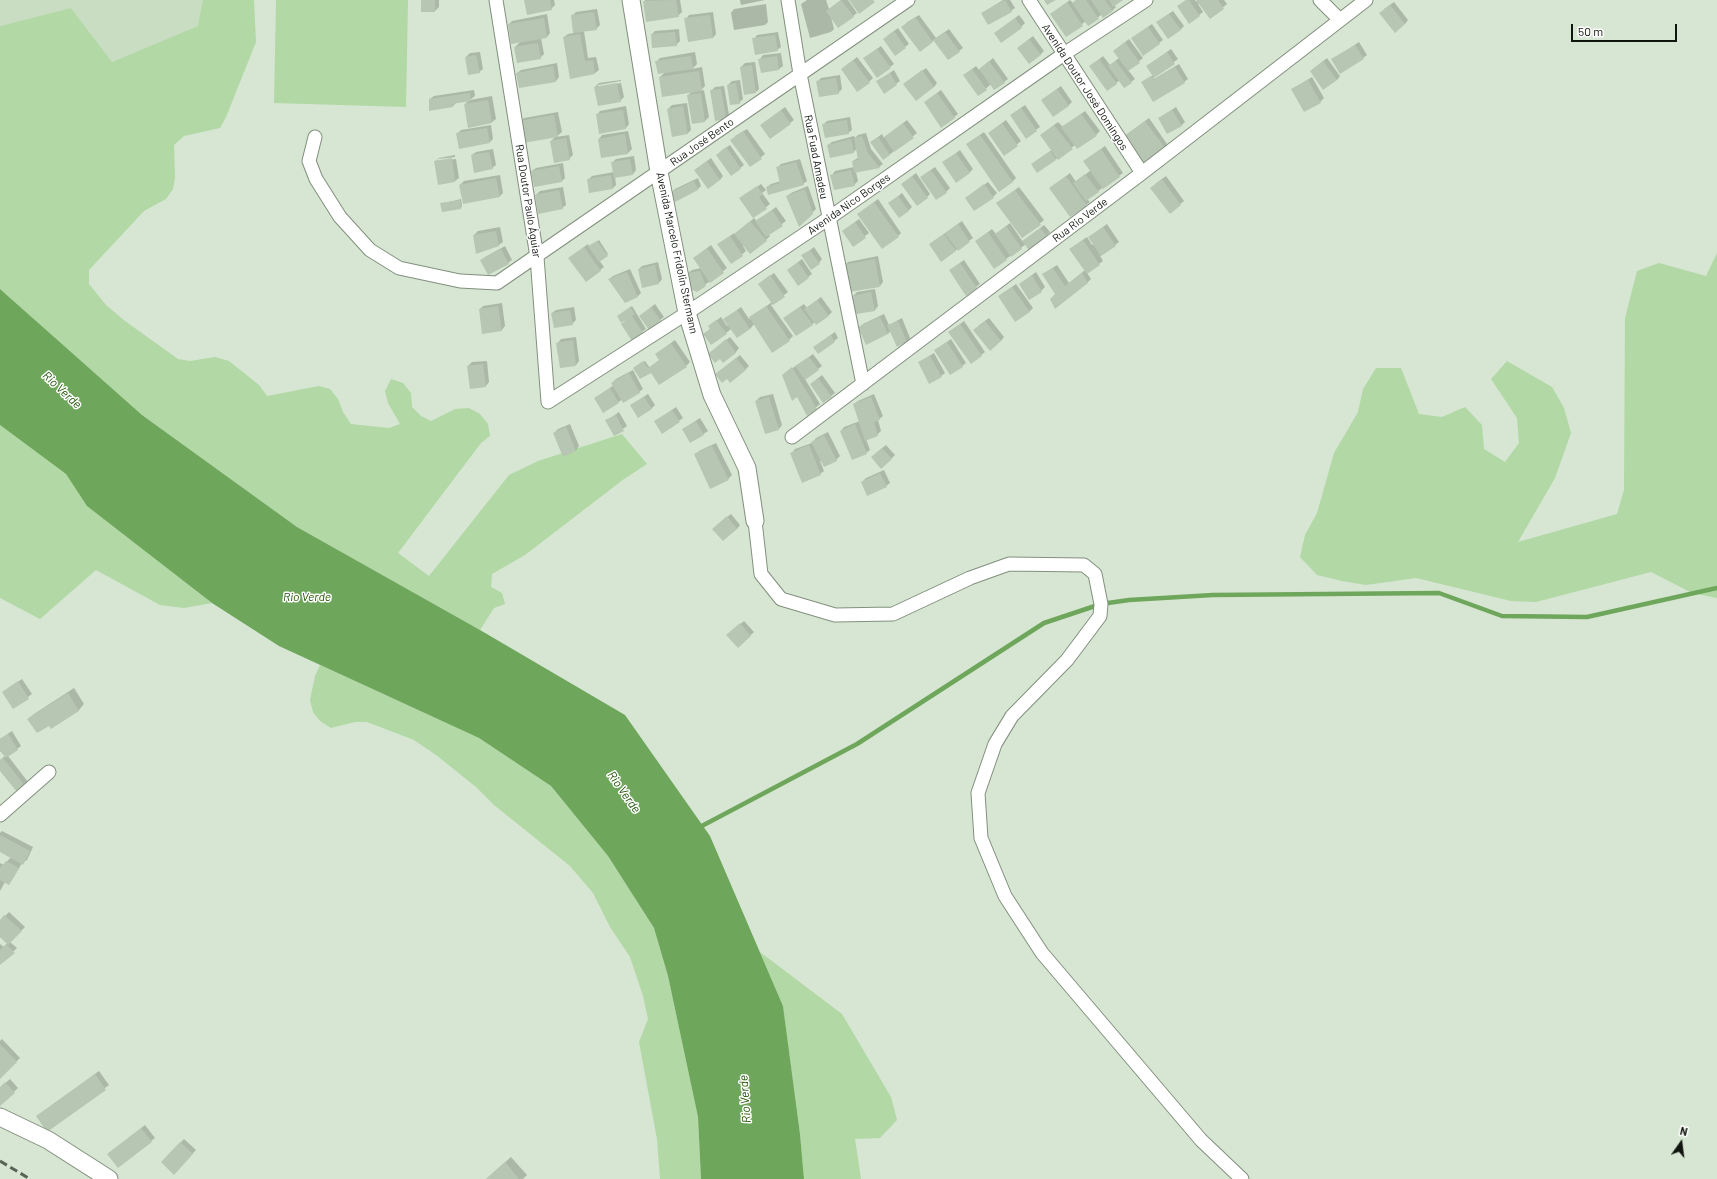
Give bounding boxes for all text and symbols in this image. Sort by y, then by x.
scale bar [1573,16,1679,42]
street label: Avenida Doutor José Domingos [1039,21,1131,153]
text: 50 m [1578,24,1603,38]
street label: Rua Fuad Amadeu [801,114,831,200]
street label: Rua José Bento [668,115,736,169]
street label: Rua Doutor Paulo Águiar [513,143,543,259]
street label: Avenida Marcelo Fridolin Stermann [653,171,701,335]
street label: Avenida Nico Borges [805,171,893,237]
street label: Rua Rio Verde [1050,195,1110,245]
water label: Rio Verde [40,368,84,412]
water label: Rio Verde [283,590,331,604]
water label: Rio Verde [604,768,644,816]
water label: Rio Verde [736,1075,754,1123]
north arrow [1661,1123,1701,1163]
text: N [1679,1124,1689,1138]

